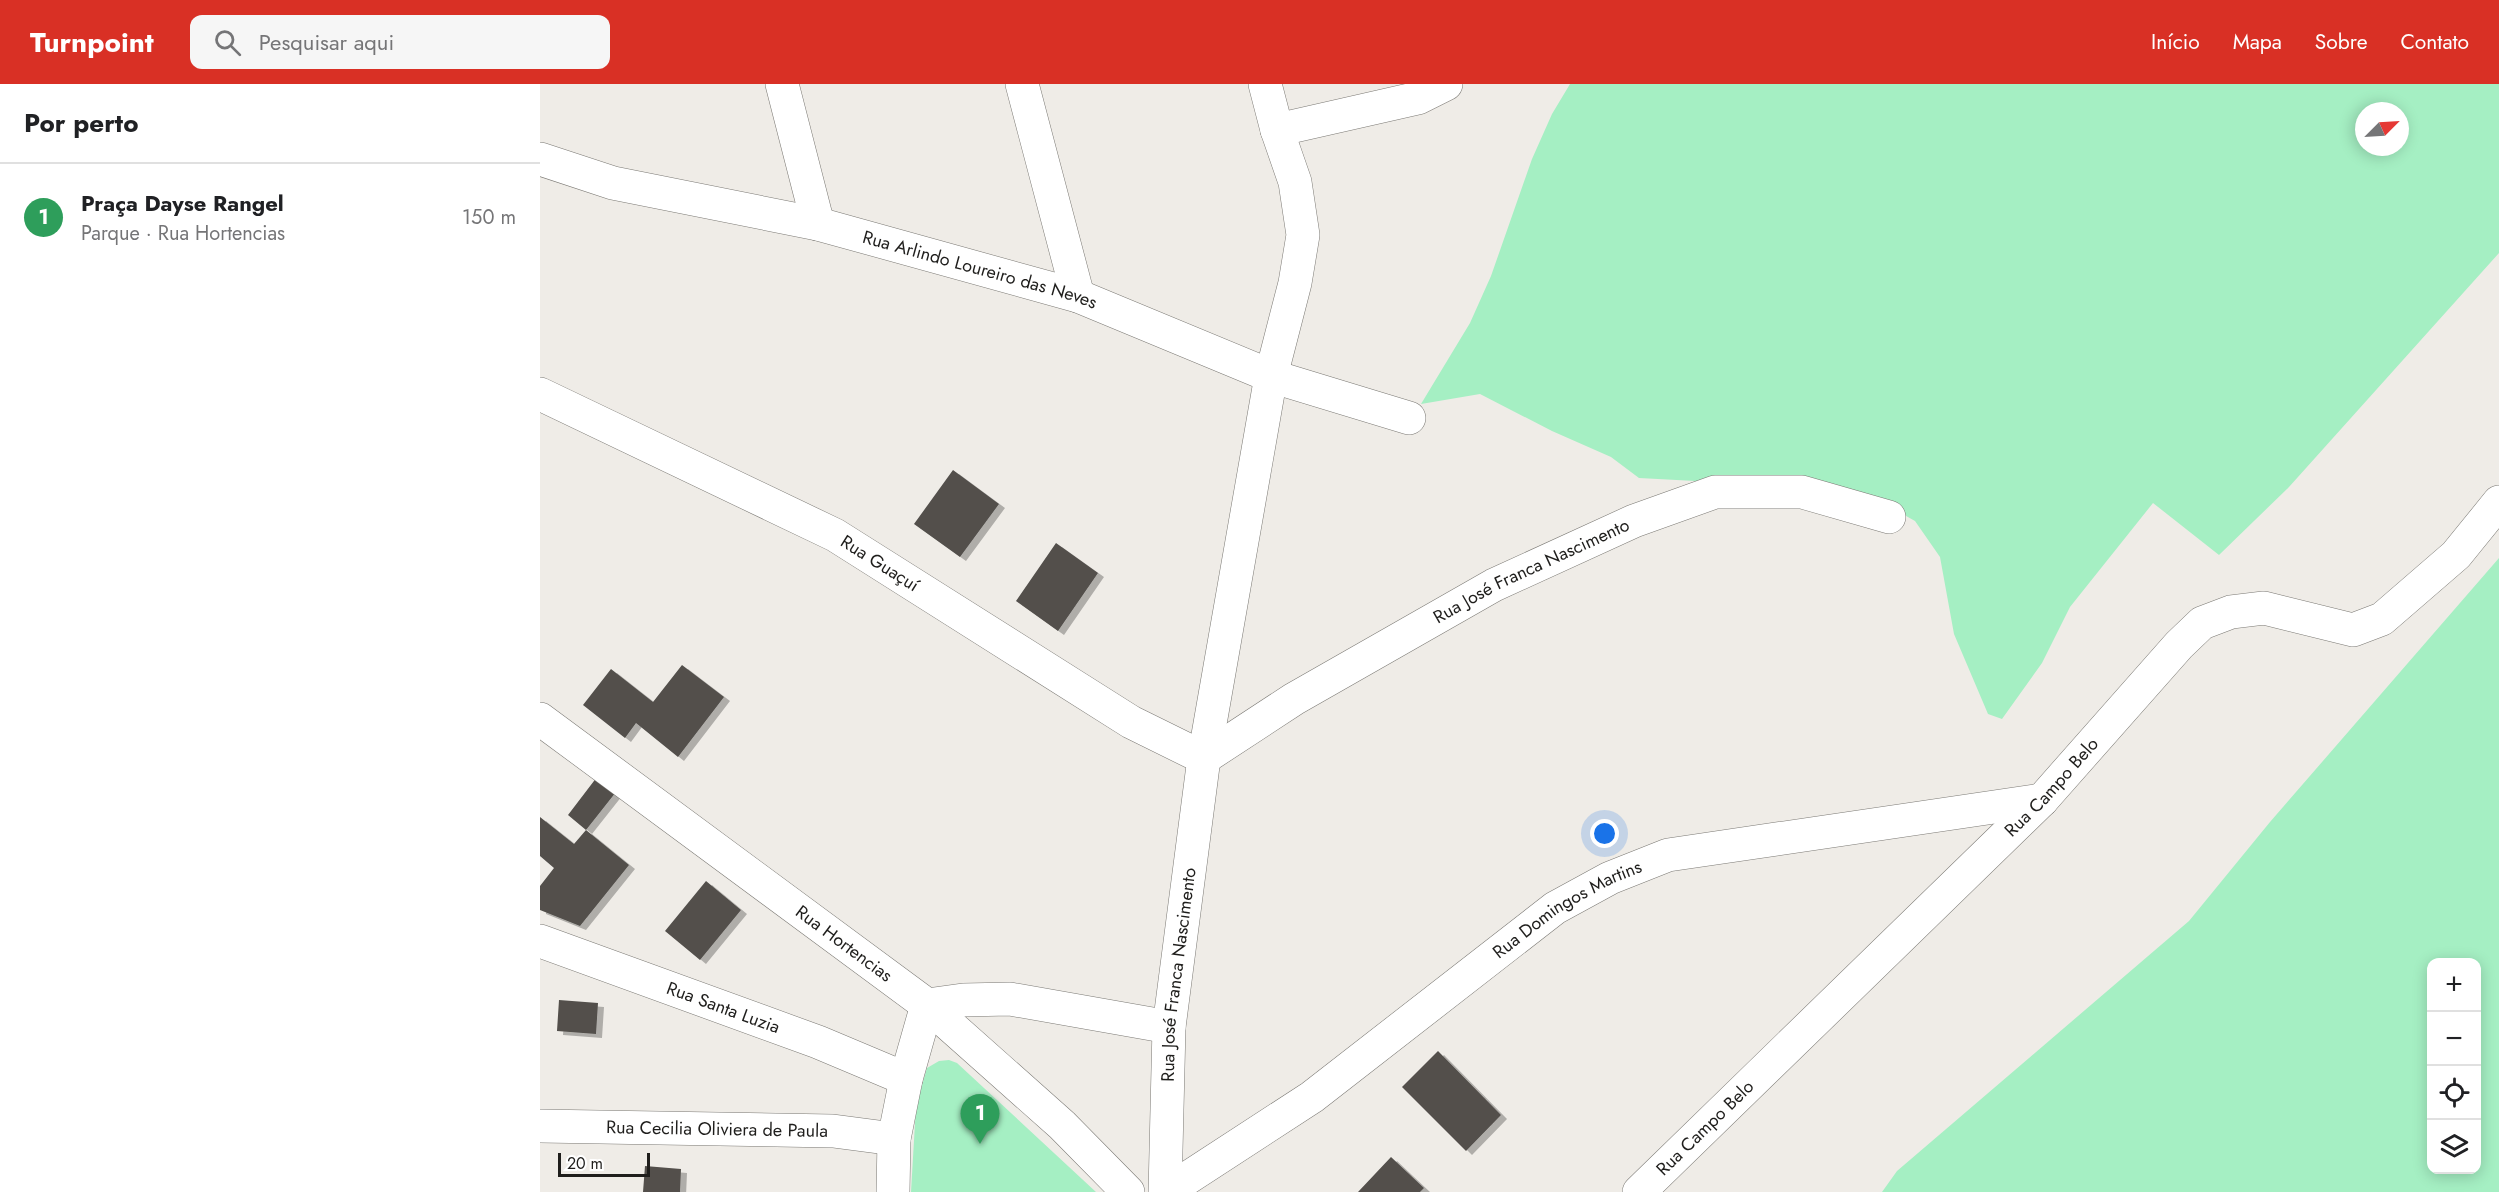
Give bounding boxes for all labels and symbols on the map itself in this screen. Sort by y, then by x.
north arrow [2355,102,2409,156]
street label: Rua Arlindo Loureiro das Neves [860,224,1101,316]
street label: Rua José Franca Nascimento [1428,512,1634,630]
street label: Rua Guaçuí [836,529,925,599]
street label: Rua Campo Belo [1999,732,2105,843]
your location [1590,819,1619,848]
street label: Rua Domingos Martins [1487,854,1646,965]
street label: Rua José Franca Nascimento [1155,866,1203,1082]
street label: Rua Hortencias [790,899,898,988]
street label: Rua Santa Luzia [663,975,784,1040]
street label: Rua Campo Belo [1650,1074,1760,1182]
pin: 1 [960,1094,1000,1144]
street label: Rua Cecilia Oliviera de Paula [606,1114,828,1144]
scale bar [558,1150,650,1178]

